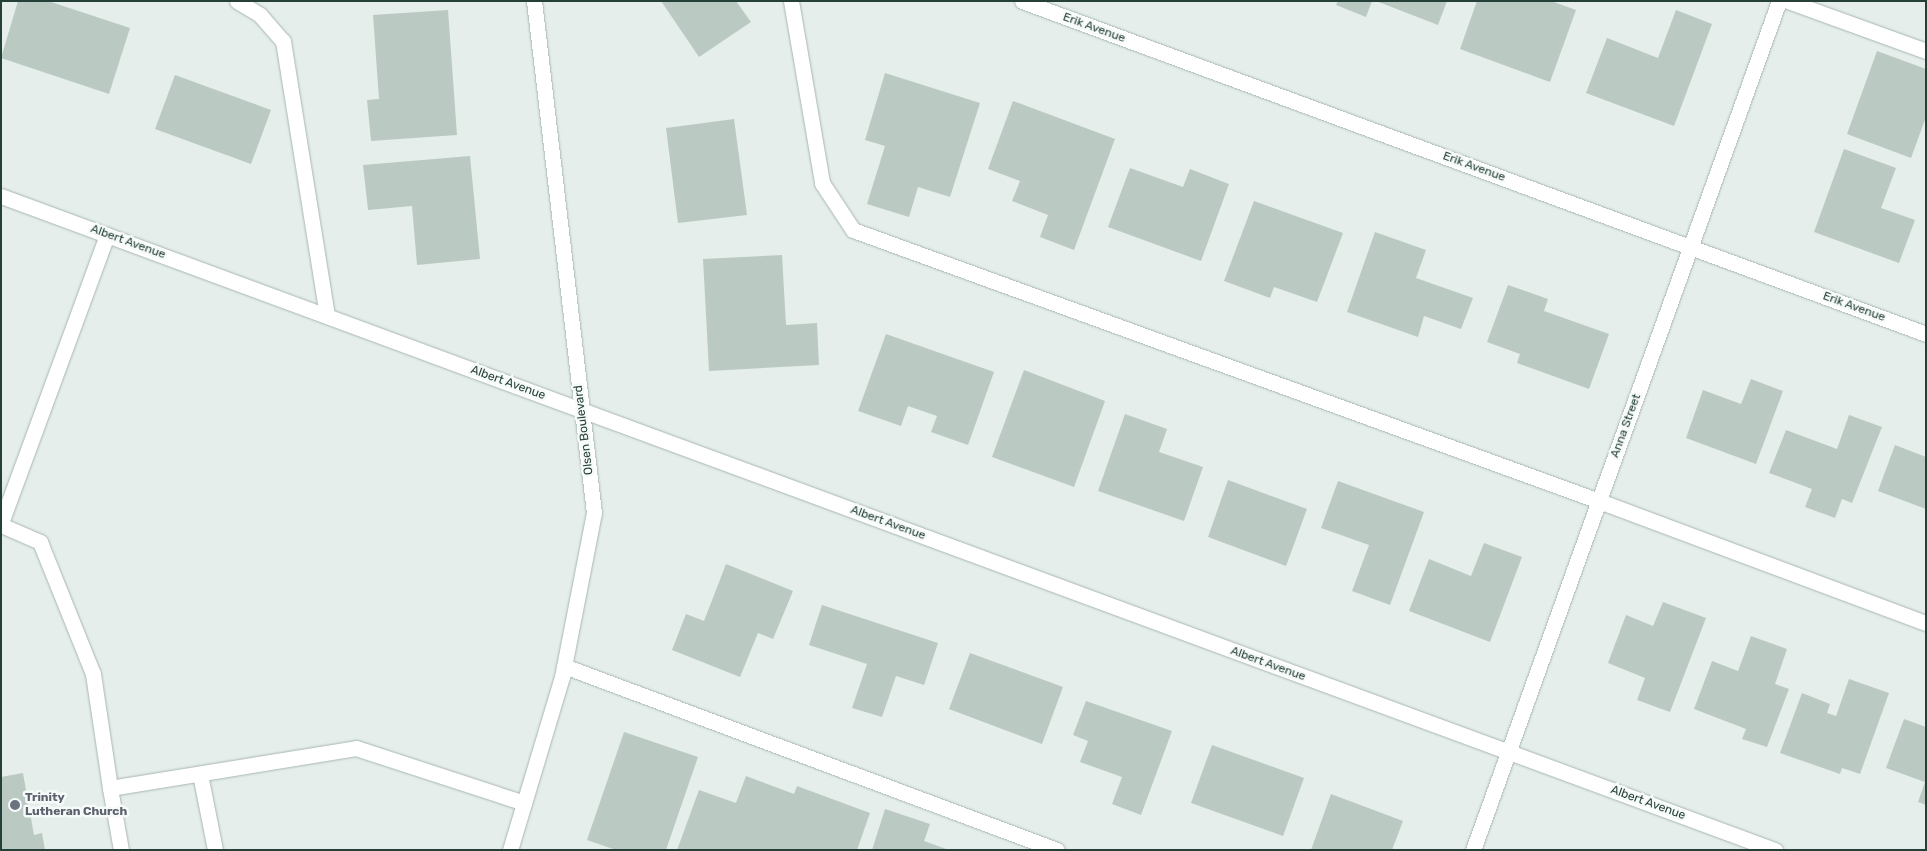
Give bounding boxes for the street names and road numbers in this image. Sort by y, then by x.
street label: Erik Avenue [1061,10,1127,46]
street label: Erik Avenue [1441,149,1507,185]
street label: Albert Avenue [88,222,168,262]
street label: Erik Avenue [1821,289,1887,325]
street label: Albert Avenue [468,363,548,403]
street label: Olsen Boulevard [571,384,597,476]
street label: Anna Street [1608,392,1644,460]
street label: Albert Avenue [848,503,928,543]
street label: Albert Avenue [1228,644,1308,684]
street label: Albert Avenue [1608,783,1688,823]

